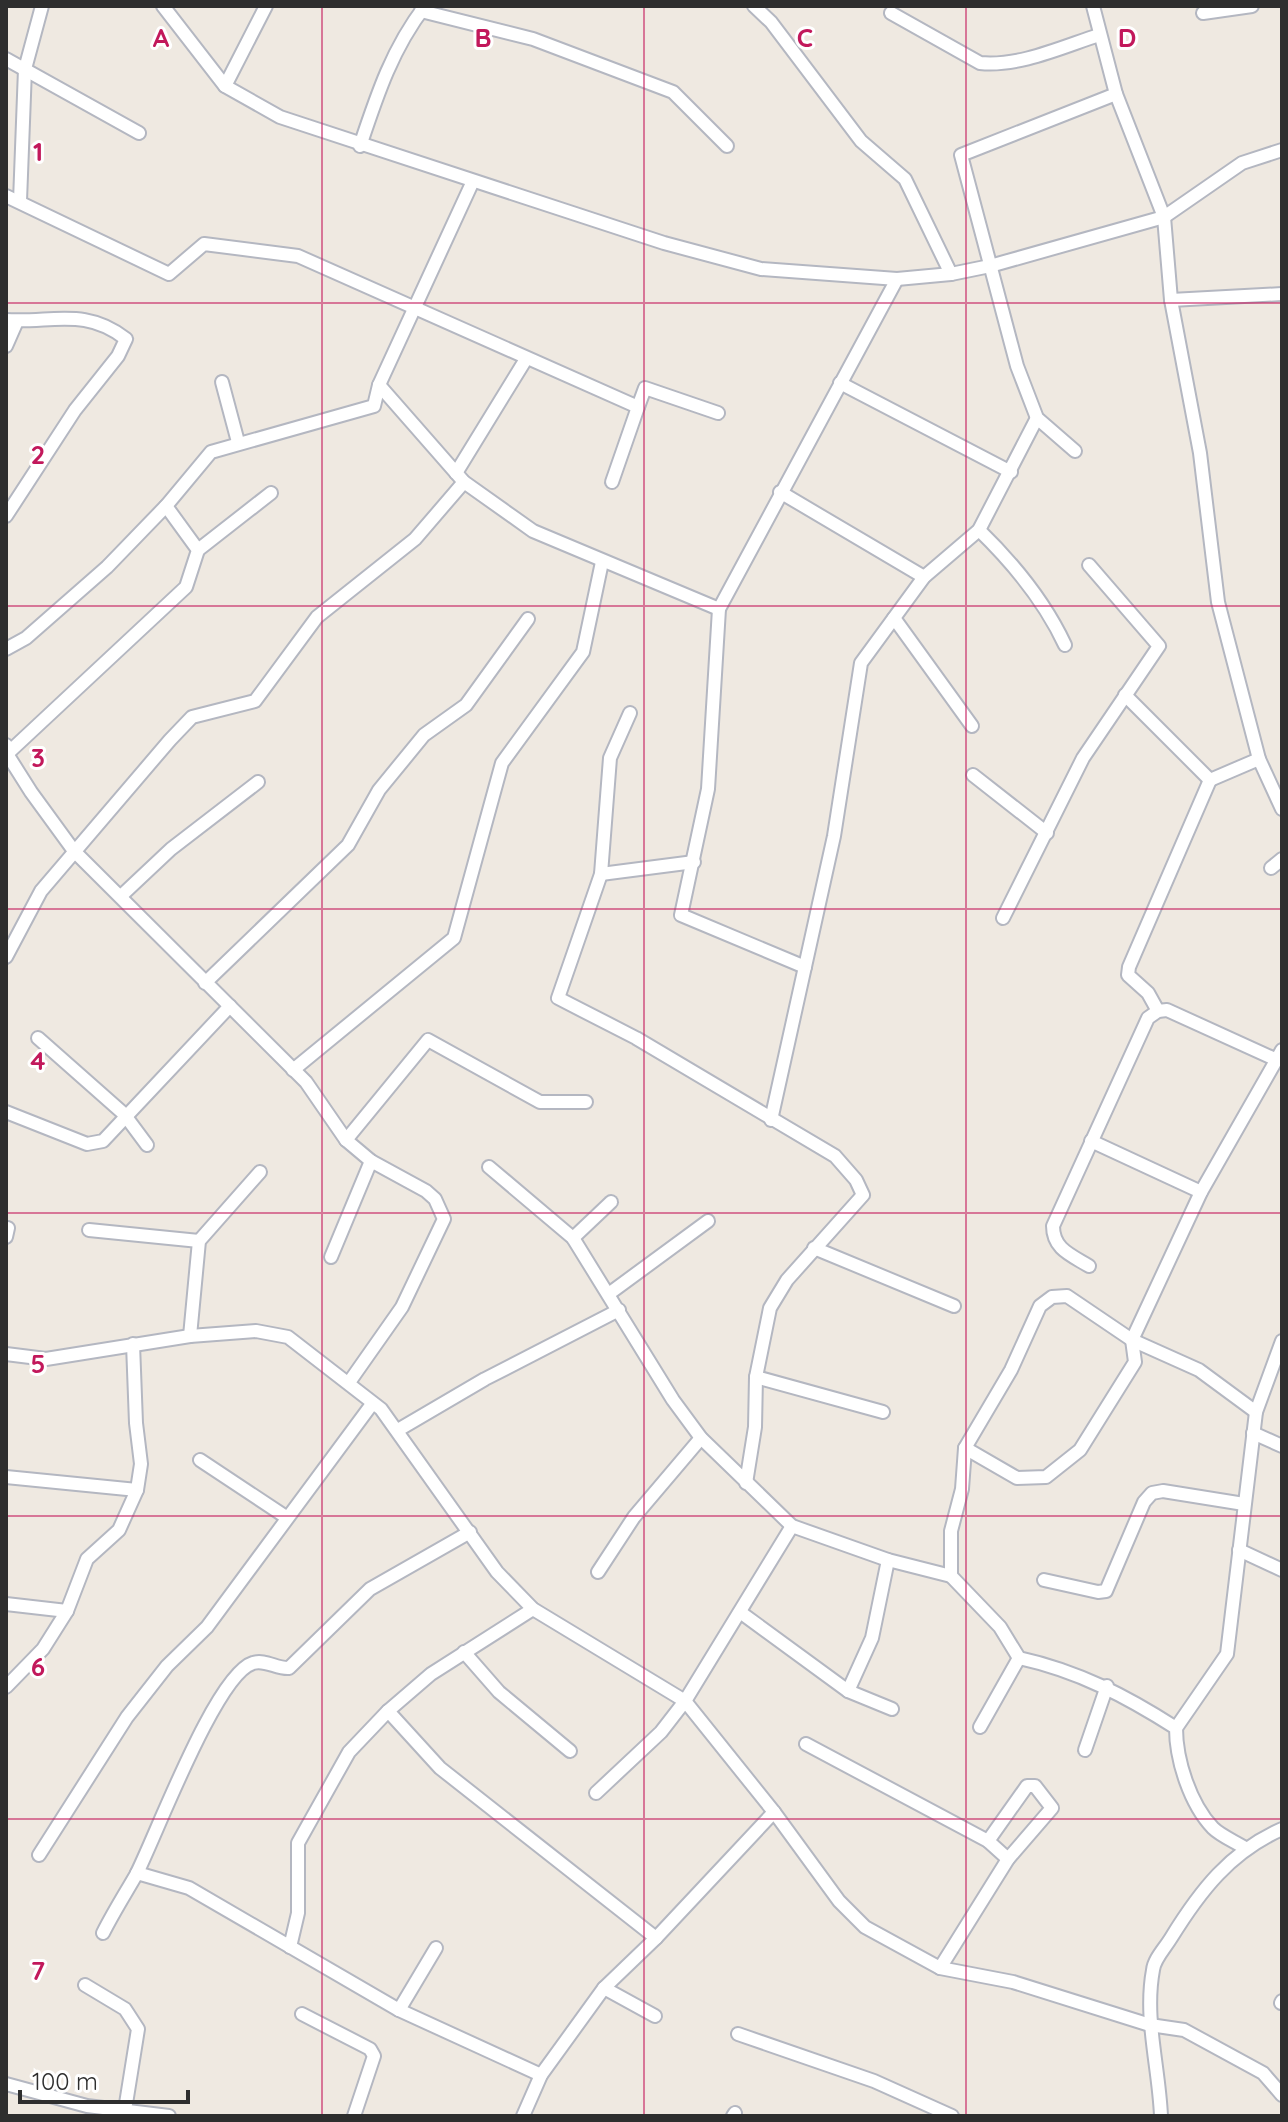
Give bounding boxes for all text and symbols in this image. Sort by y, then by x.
text: A [153,21,170,54]
text: B [474,21,492,54]
text: C [797,21,813,54]
text: D [1118,21,1136,54]
text: 1 [33,135,43,168]
text: 2 [31,438,45,471]
text: 3 [31,741,45,774]
text: 4 [30,1044,46,1077]
text: 5 [31,1347,45,1380]
text: 6 [31,1650,45,1683]
text: 7 [31,1954,45,1987]
scale bar [20,2054,188,2104]
text: 100 m [32,2066,98,2096]

